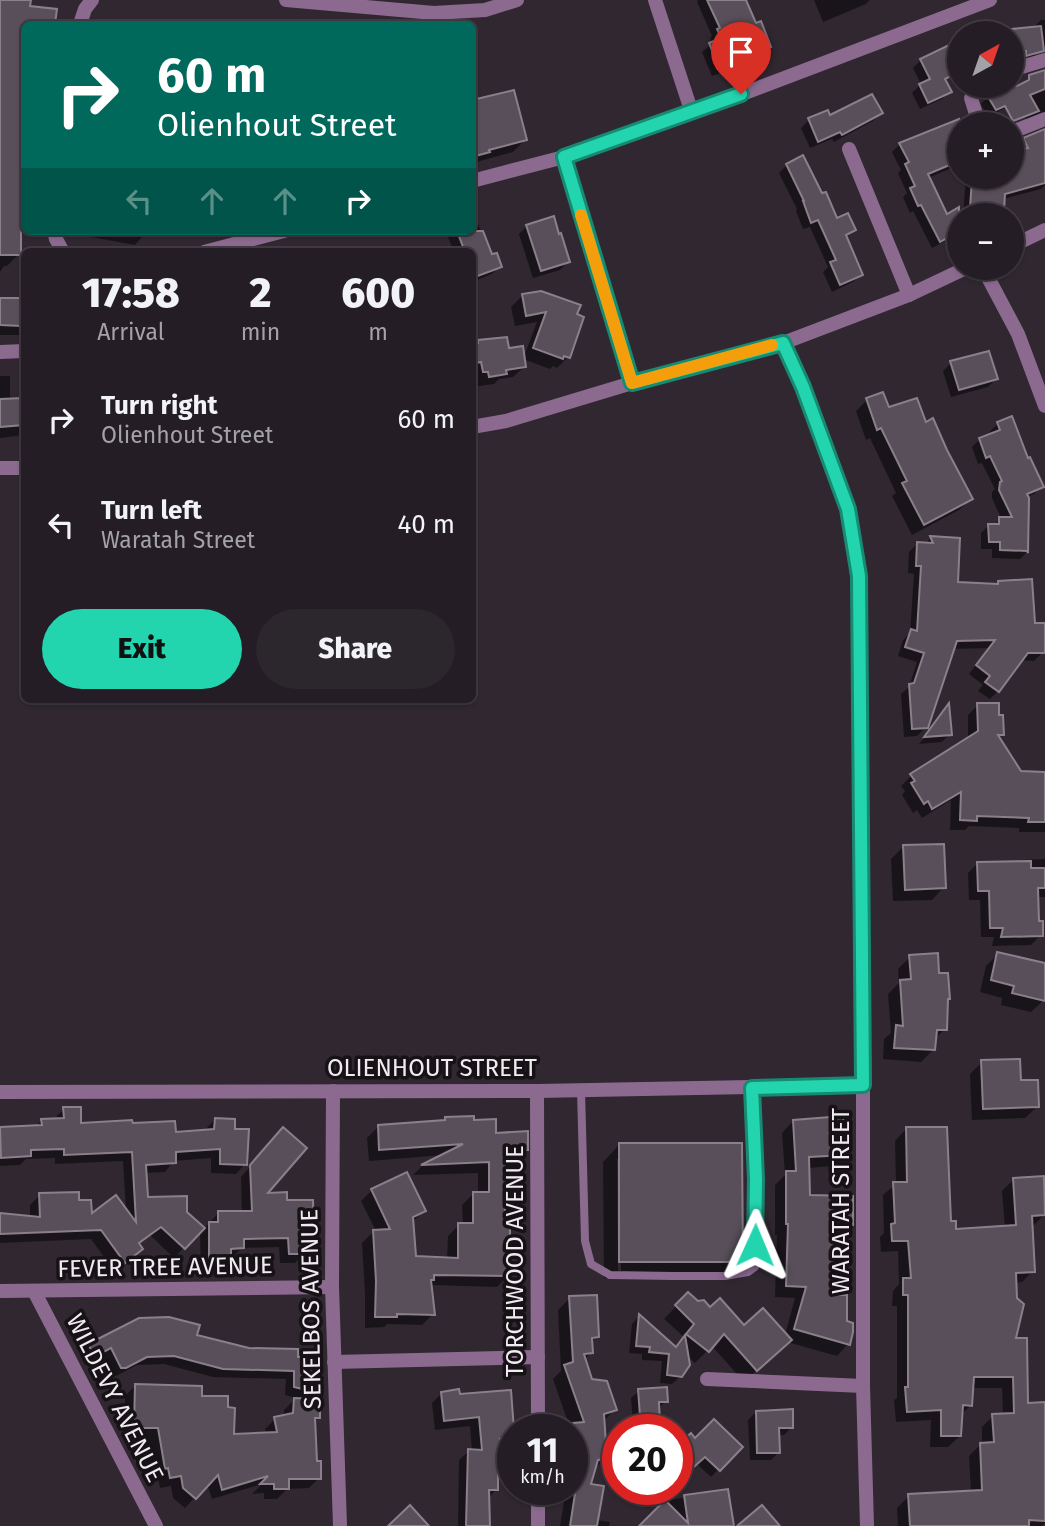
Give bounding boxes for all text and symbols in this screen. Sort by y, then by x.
north arrow [947,21,1024,98]
map controls [947,21,1024,280]
pin [711,22,771,94]
icon: arrive [722,33,760,71]
text: 60 m [157,46,266,105]
icon: right [42,49,133,140]
text: Olienhout Street [157,106,397,144]
button: + [947,112,1024,189]
icon: left [120,182,158,220]
icon: ahead [193,182,231,220]
icon: ahead [266,182,304,220]
icon: right [339,182,377,220]
button: − [947,203,1024,280]
text: 17:58 [82,268,180,318]
text: 2 [250,268,271,318]
text: 600 [341,268,415,318]
text: Arrival [97,318,165,346]
text: min [241,318,280,346]
text: m [368,318,388,346]
text: Turn right [101,390,218,421]
icon: right [42,401,80,439]
text: 60 m [397,404,455,435]
text: Olienhout Street [101,421,273,449]
text: Turn left [101,495,202,526]
icon: left [42,506,80,544]
text: 40 m [397,509,455,540]
text: Waratah Street [101,526,255,554]
button: Exit [42,609,242,689]
button: Share [256,609,455,689]
street label: OLIENHOUT STREET [327,1054,538,1082]
street label: WARATAH STREET [827,1107,855,1294]
street label: TORCHWOOD AVENUE [501,1145,529,1377]
position arrow [718,1208,792,1282]
street label: SEKELBOS AVENUE [295,1209,327,1409]
street label: FEVER TREE AVENUE [57,1251,273,1283]
street label: WILDEVY AVENUE [61,1309,169,1487]
speed limit sign: 20 [602,1414,693,1505]
text: 11 [527,1429,558,1471]
text: km/h [520,1466,565,1488]

